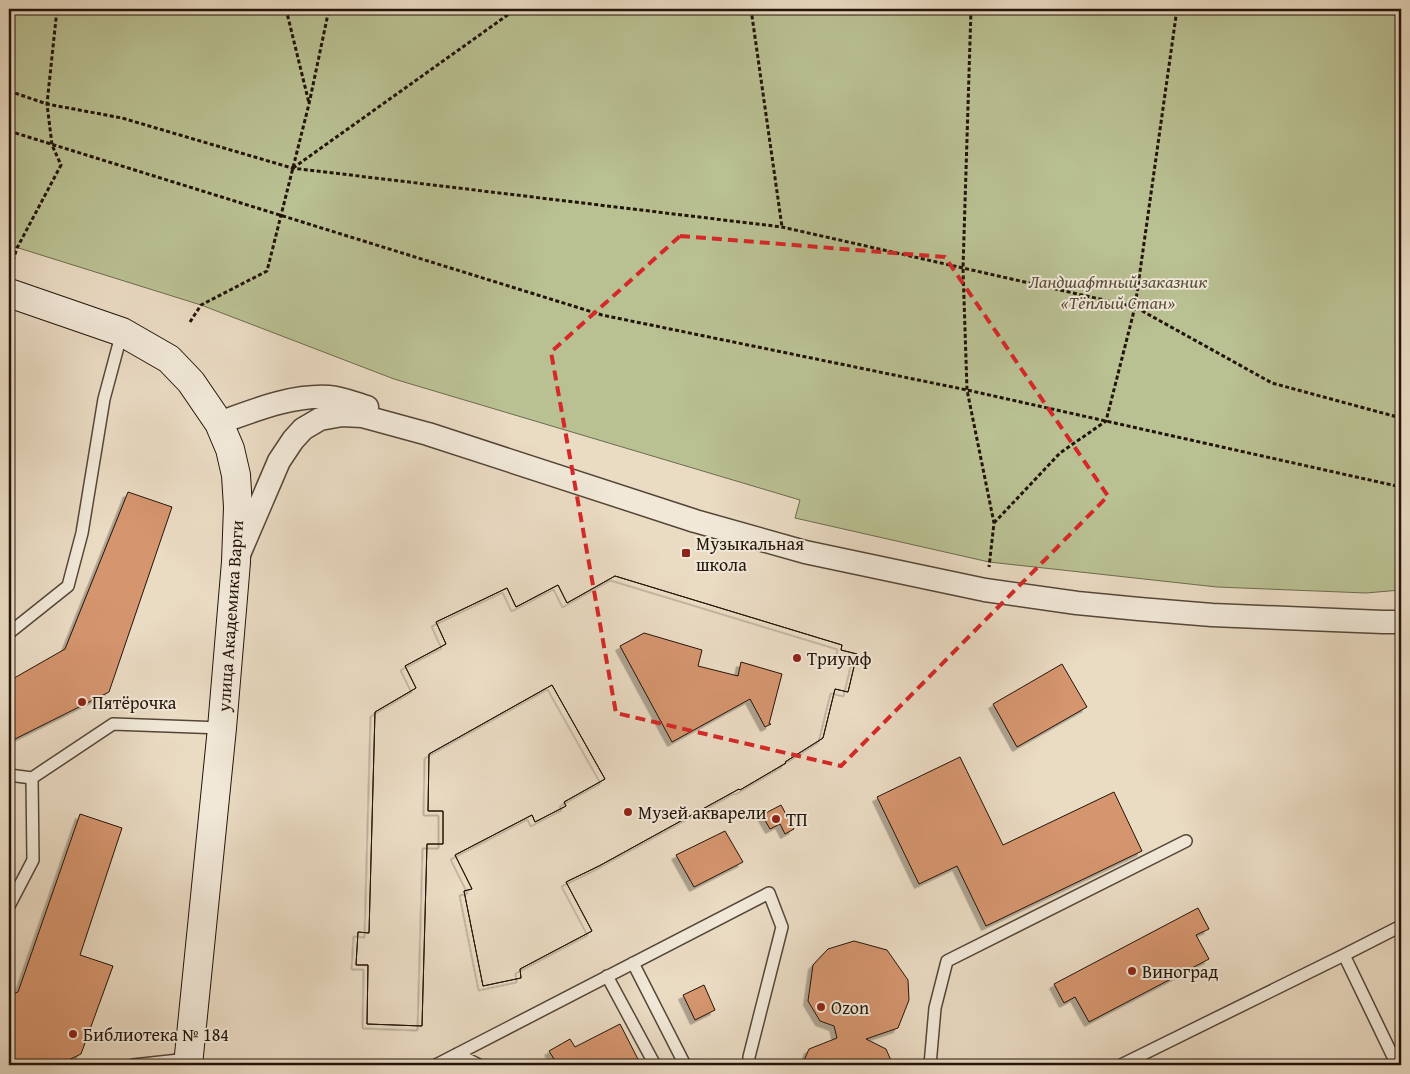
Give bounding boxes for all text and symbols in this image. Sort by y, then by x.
park label: Ландшафтный заказник «Тёплый Стан» [1029,268,1207,316]
street label: улица Академика Варги [210,519,250,714]
place label: Музыкальная школа [696,530,804,578]
marker: Музыкальная школа [680,547,692,559]
place label: Триумф [807,645,872,672]
marker: Триумф [791,652,803,664]
place label: Пятёрочка [92,689,177,716]
marker: Пятёрочка [76,696,88,708]
place label: Музей акварели [638,799,767,826]
marker: Музей акварели [622,806,634,818]
place label: ТП [786,806,808,833]
marker: ТП [770,813,782,825]
place label: Виноград [1142,958,1218,985]
marker: Виноград [1126,965,1138,977]
place label: Ozon [831,994,869,1021]
marker: Ozon [815,1001,827,1013]
place label: Библиотека № 184 [83,1021,229,1048]
marker: Библиотека № 184 [67,1028,79,1040]

